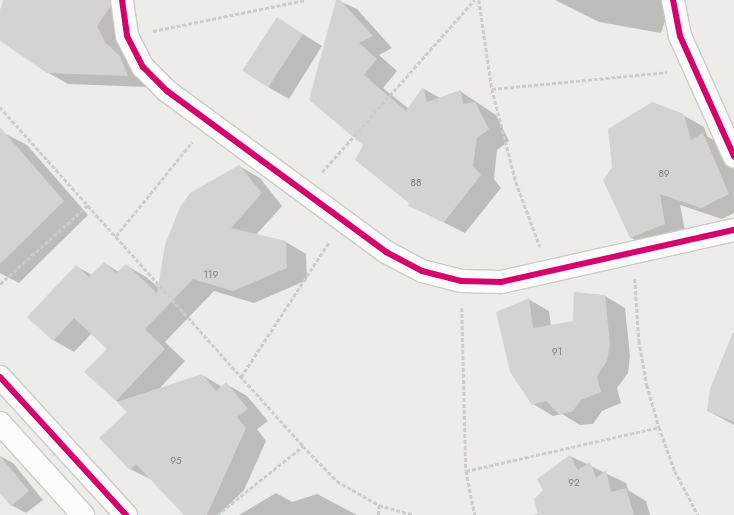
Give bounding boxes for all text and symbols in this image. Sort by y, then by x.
house number: 89 [658,168,670,180]
house number: 88 [411,177,421,189]
house number: 119 [204,269,218,281]
house number: 91 [552,346,562,358]
house number: 95 [170,455,182,467]
house number: 92 [568,477,580,489]

